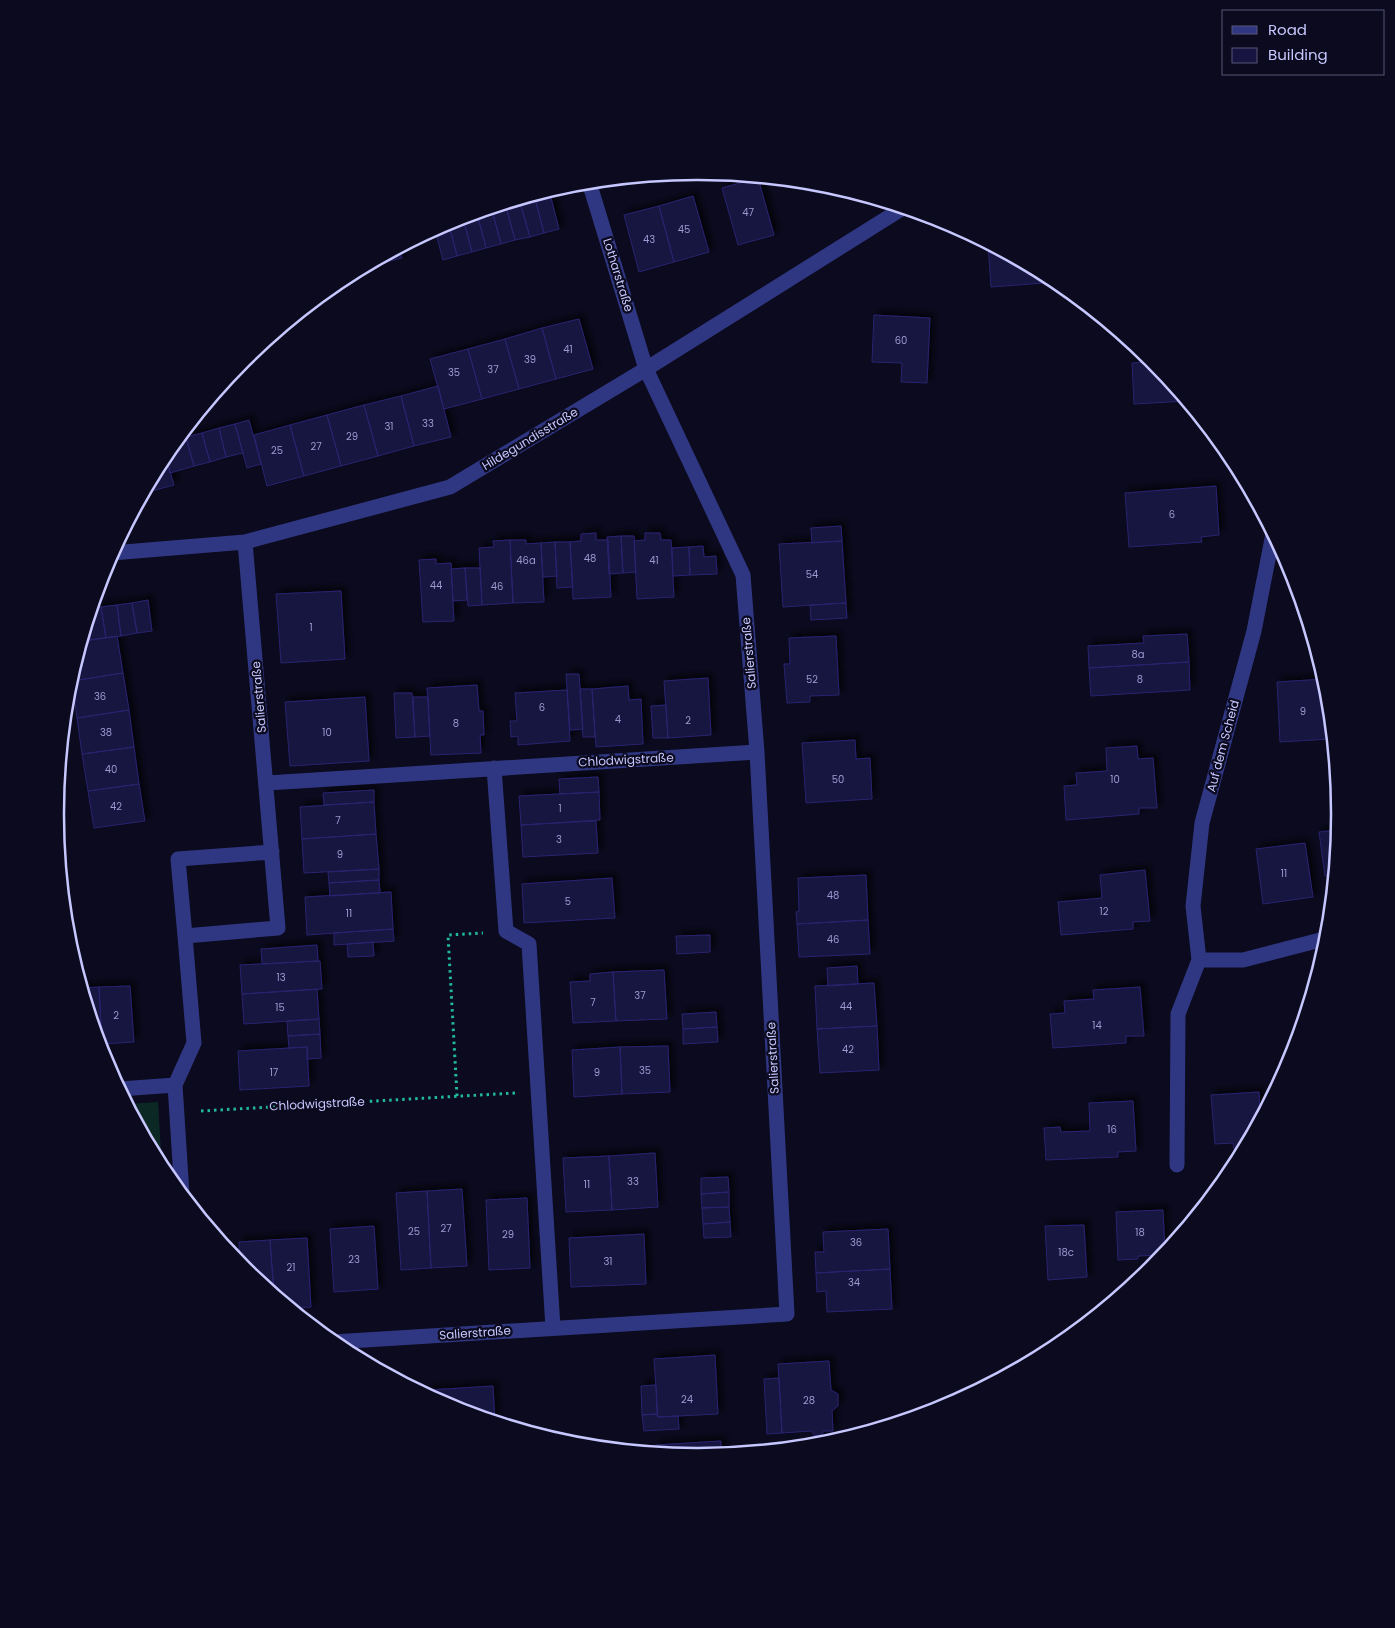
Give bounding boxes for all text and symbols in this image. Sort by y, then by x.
legend [1222,10,1385,75]
text: Road [1268,19,1307,40]
text: Building [1268,44,1328,65]
house number: 47 [742,205,754,220]
house number: 45 [678,222,690,237]
house number: 43 [643,232,655,247]
street label: Lotharstraße [599,236,638,314]
house number: 60 [895,333,907,348]
house number: 41 [563,342,573,357]
house number: 39 [524,352,536,367]
house number: 37 [487,362,499,377]
house number: 35 [448,365,460,380]
street label: Hildegundisstraße [478,403,581,474]
house number: 33 [422,416,434,431]
house number: 31 [384,419,394,434]
house number: 29 [346,429,358,444]
house number: 27 [310,439,322,454]
house number: 25 [271,443,283,458]
house number: 6 [1169,507,1175,522]
house number: 48 [584,551,596,566]
house number: 46a [516,553,536,568]
house number: 41 [649,553,659,568]
house number: 54 [806,567,818,582]
house number: 44 [430,578,442,593]
house number: 46 [491,579,503,594]
street label: Salierstraße [737,617,760,690]
house number: 1 [309,620,313,635]
house number: 8a [1131,647,1145,662]
street label: Salierstraße [247,661,270,734]
house number: 52 [806,672,818,687]
house number: 8 [1137,672,1143,687]
house number: 36 [94,689,106,704]
street label: Auf dem Scheid [1202,698,1243,794]
house number: 6 [539,700,545,715]
house number: 9 [1300,704,1306,719]
house number: 4 [615,712,621,727]
house number: 2 [685,713,691,728]
house number: 8 [453,716,459,731]
house number: 38 [100,725,112,740]
house number: 10 [322,725,332,740]
street label: Chlodwigstraße [578,749,674,770]
house number: 40 [105,762,117,777]
house number: 50 [832,772,844,787]
house number: 10 [1110,772,1120,787]
house number: 42 [110,799,122,814]
house number: 1 [558,801,562,816]
house number: 7 [335,813,341,828]
house number: 3 [556,832,562,847]
house number: 9 [337,847,343,862]
house number: 11 [1281,866,1287,881]
house number: 48 [827,888,839,903]
house number: 5 [565,894,571,909]
house number: 12 [1100,904,1109,919]
house number: 11 [346,906,352,921]
house number: 46 [827,932,839,947]
house number: 13 [276,970,286,985]
house number: 37 [634,988,646,1003]
house number: 7 [590,995,596,1010]
house number: 44 [840,999,852,1014]
house number: 15 [275,1000,285,1015]
house number: 2 [113,1008,119,1023]
house number: 14 [1092,1018,1102,1033]
street label: Salierstraße [762,1022,783,1094]
house number: 42 [842,1042,854,1057]
house number: 35 [639,1063,651,1078]
house number: 17 [270,1065,279,1080]
house number: 9 [594,1065,600,1080]
street label: Chlodwigstraße [269,1093,365,1114]
house number: 16 [1107,1122,1117,1137]
house number: 33 [627,1174,639,1189]
house number: 11 [584,1177,590,1192]
house number: 27 [440,1221,452,1236]
house number: 25 [408,1224,420,1239]
house number: 18 [1135,1225,1145,1240]
house number: 29 [502,1227,514,1242]
house number: 36 [850,1235,862,1250]
house number: 18c [1058,1245,1074,1260]
house number: 23 [348,1252,360,1267]
house number: 31 [603,1254,613,1269]
house number: 21 [287,1260,295,1275]
house number: 34 [848,1275,860,1290]
street label: Salierstraße [439,1322,511,1343]
house number: 24 [681,1392,693,1407]
house number: 28 [803,1393,815,1408]

